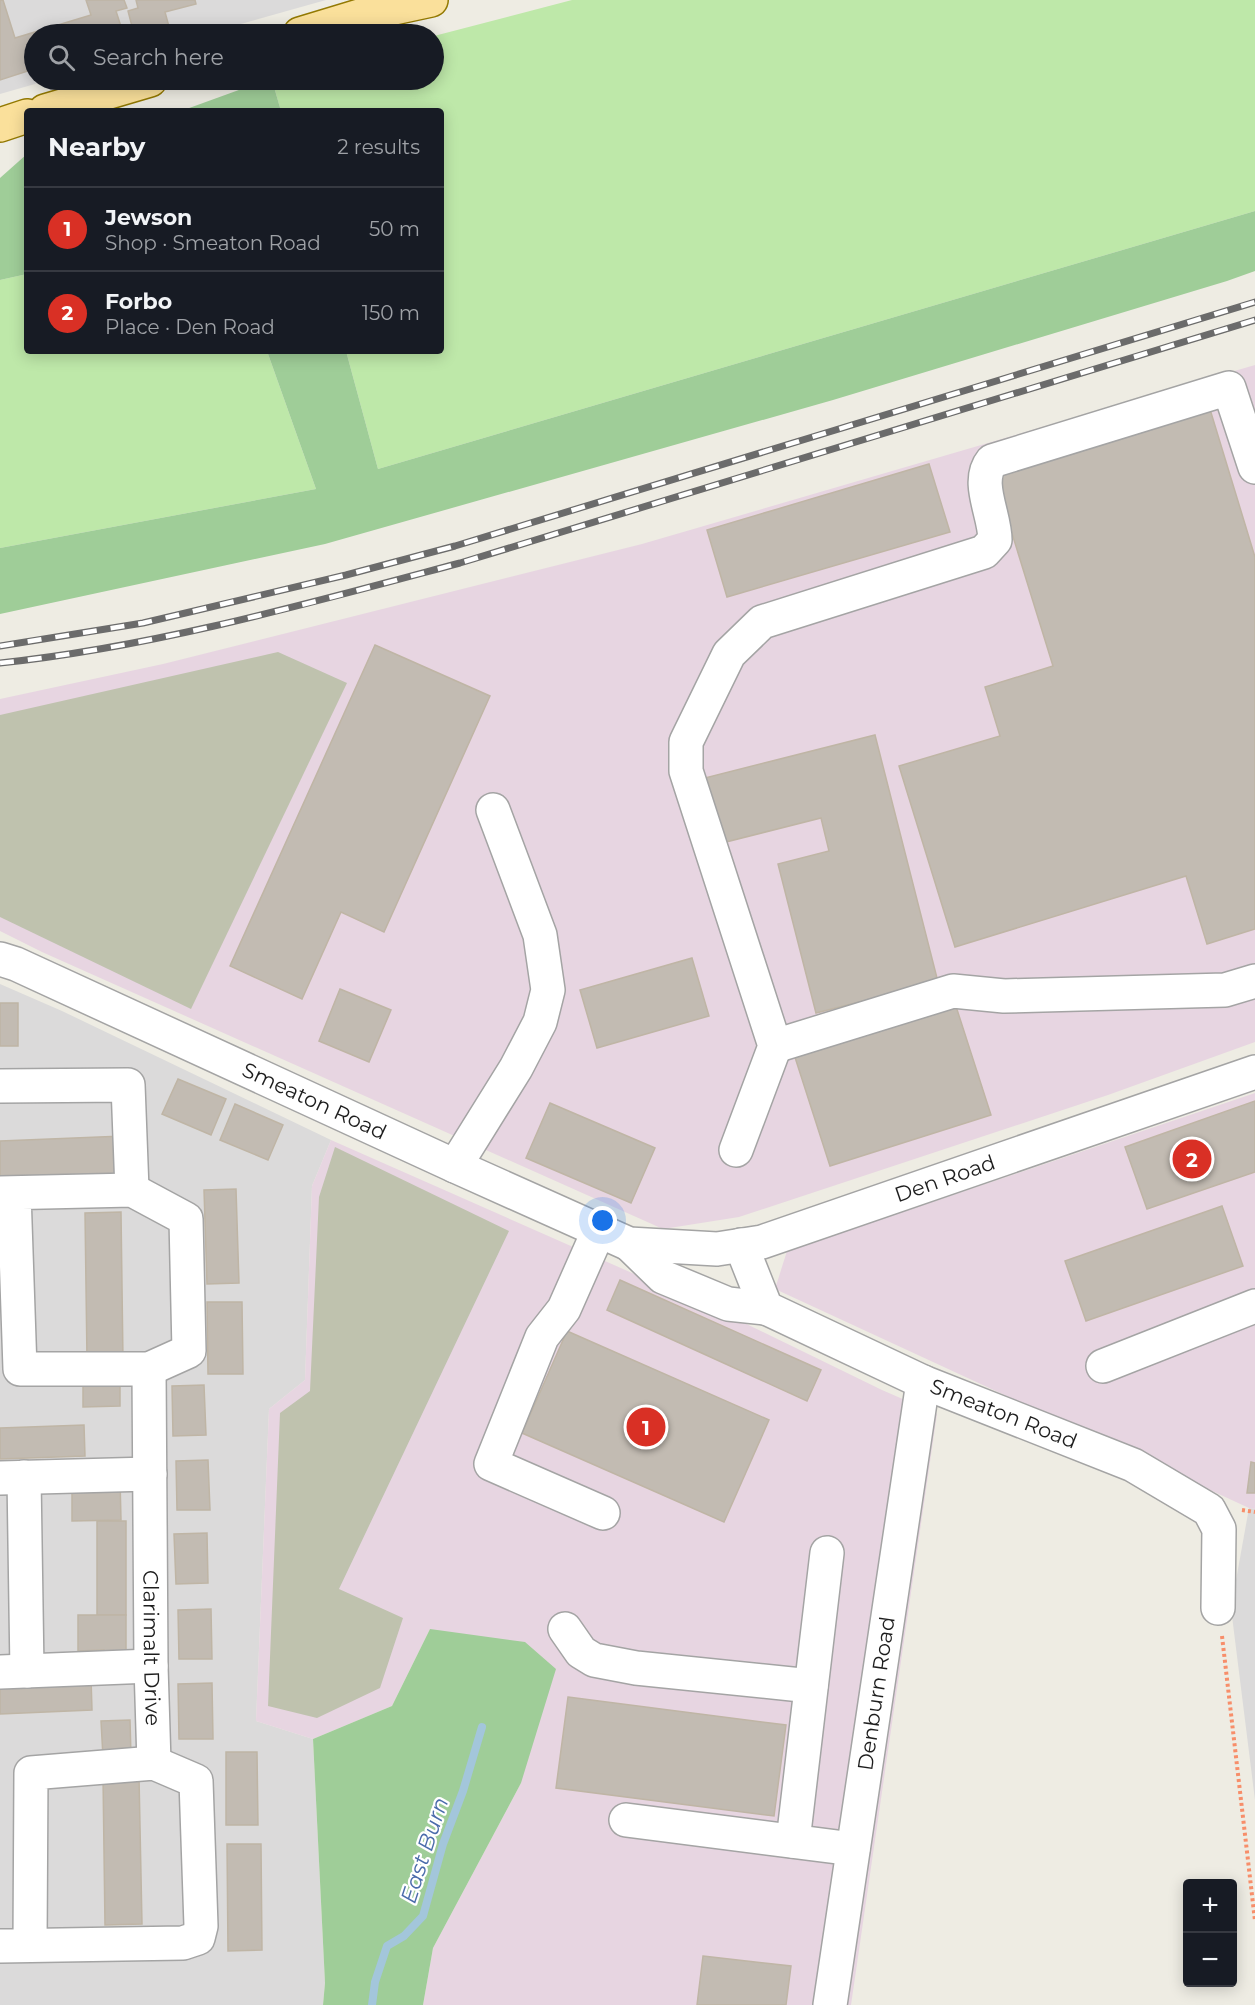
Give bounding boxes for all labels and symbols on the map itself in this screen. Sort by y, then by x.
street label: Smeaton Road [238,1057,390,1145]
pin: 2 [1172,1136,1212,1182]
street label: Den Road [891,1150,998,1207]
your location [588,1206,617,1235]
street label: Smeaton Road [927,1373,1081,1454]
pin: 1 [626,1404,666,1450]
street label: Clarimalt Drive [138,1570,166,1726]
street label: Denburn Road [852,1615,900,1772]
water label: East Burn [395,1794,454,1907]

